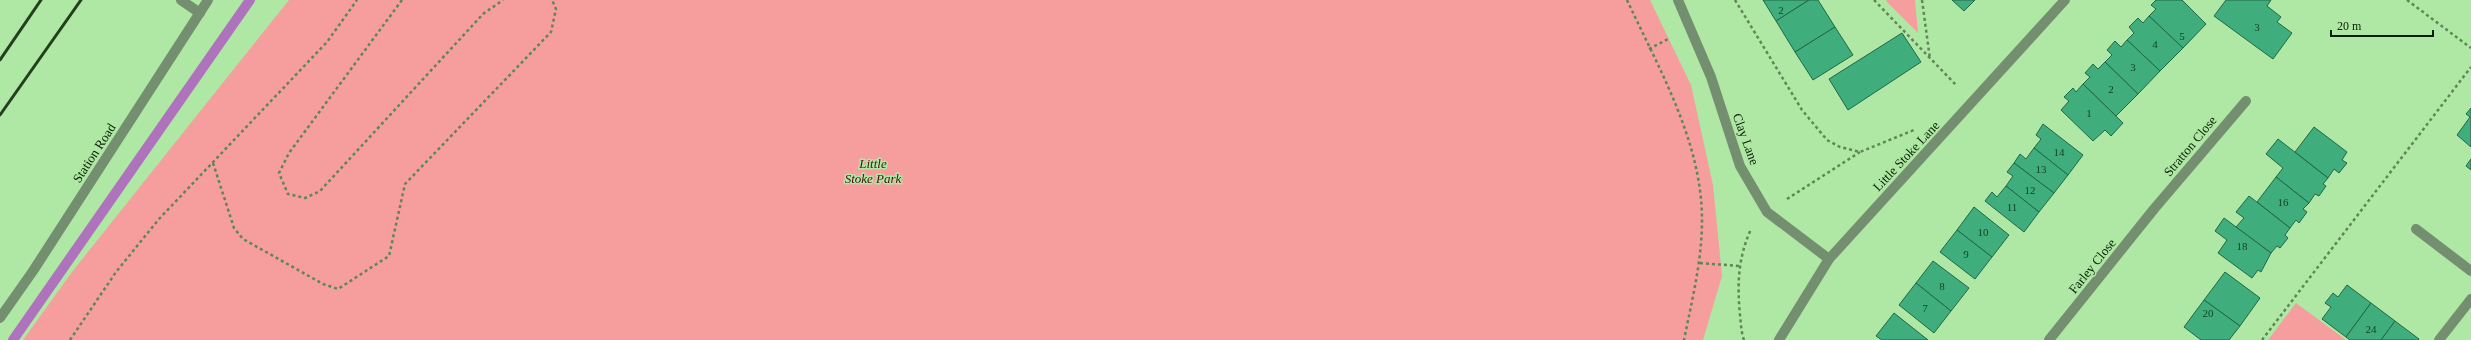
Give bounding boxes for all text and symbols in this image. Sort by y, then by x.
house number: 2 [1778,4,1784,16]
scale bar [2331,12,2433,38]
text: 20 m [2337,19,2362,33]
house number: 3 [2254,21,2260,33]
house number: 5 [2179,30,2185,42]
house number: 4 [2152,38,2158,50]
house number: 3 [2130,61,2136,73]
house number: 2 [2108,83,2114,95]
house number: 1 [2086,107,2092,119]
street label: Clay Lane [1730,111,1762,167]
street label: Stratton Close [2160,113,2220,179]
street label: Little Stoke Lane [1870,118,1942,194]
street label: Station Road [69,120,119,185]
house number: 14 [2054,146,2065,158]
park label: Little Stoke Park [845,156,902,186]
house number: 13 [2036,163,2047,175]
house number: 12 [2025,184,2036,196]
house number: 16 [2278,196,2289,208]
house number: 11 [2007,201,2017,213]
house number: 10 [1978,226,1989,238]
street label: Farley Close [2065,235,2119,296]
house number: 18 [2237,240,2248,252]
house number: 9 [1963,248,1969,260]
house number: 8 [1939,280,1945,292]
house number: 7 [1922,302,1928,314]
house number: 20 [2203,307,2214,319]
house number: 24 [2366,323,2377,335]

